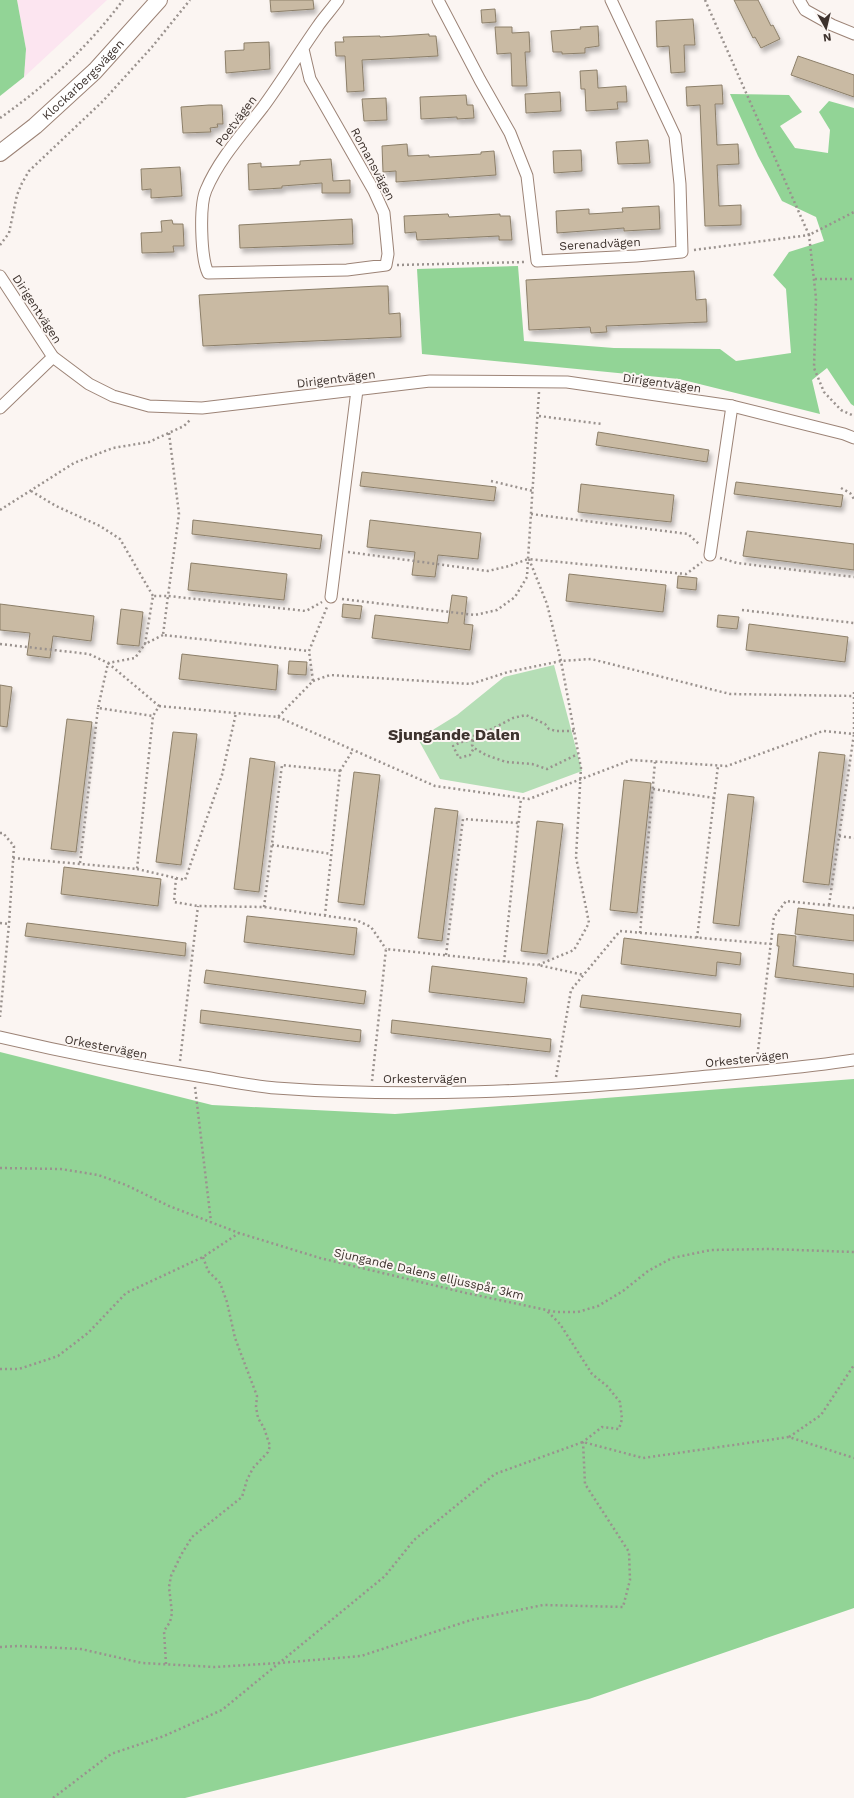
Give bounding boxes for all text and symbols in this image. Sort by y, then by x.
north arrow [806,8,846,48]
text: N [822,30,832,44]
street label: Klockarbergsvägen [39,37,127,123]
street label: Poetvägen [212,93,260,149]
street label: Romansvägen [348,125,398,203]
street label: Serenadvägen [559,235,641,253]
street label: Dirigentvägen [10,272,64,346]
street label: Dirigentvägen [296,367,376,391]
street label: Dirigentvägen [622,371,702,395]
district label: Sjungande Dalen [388,725,520,744]
street label: Orkestervägen [63,1032,149,1062]
street label: Orkestervägen [704,1048,790,1070]
street label: Orkestervägen [383,1072,467,1086]
street label: Sjungande Dalens elljusspår 3km [333,1245,525,1303]

